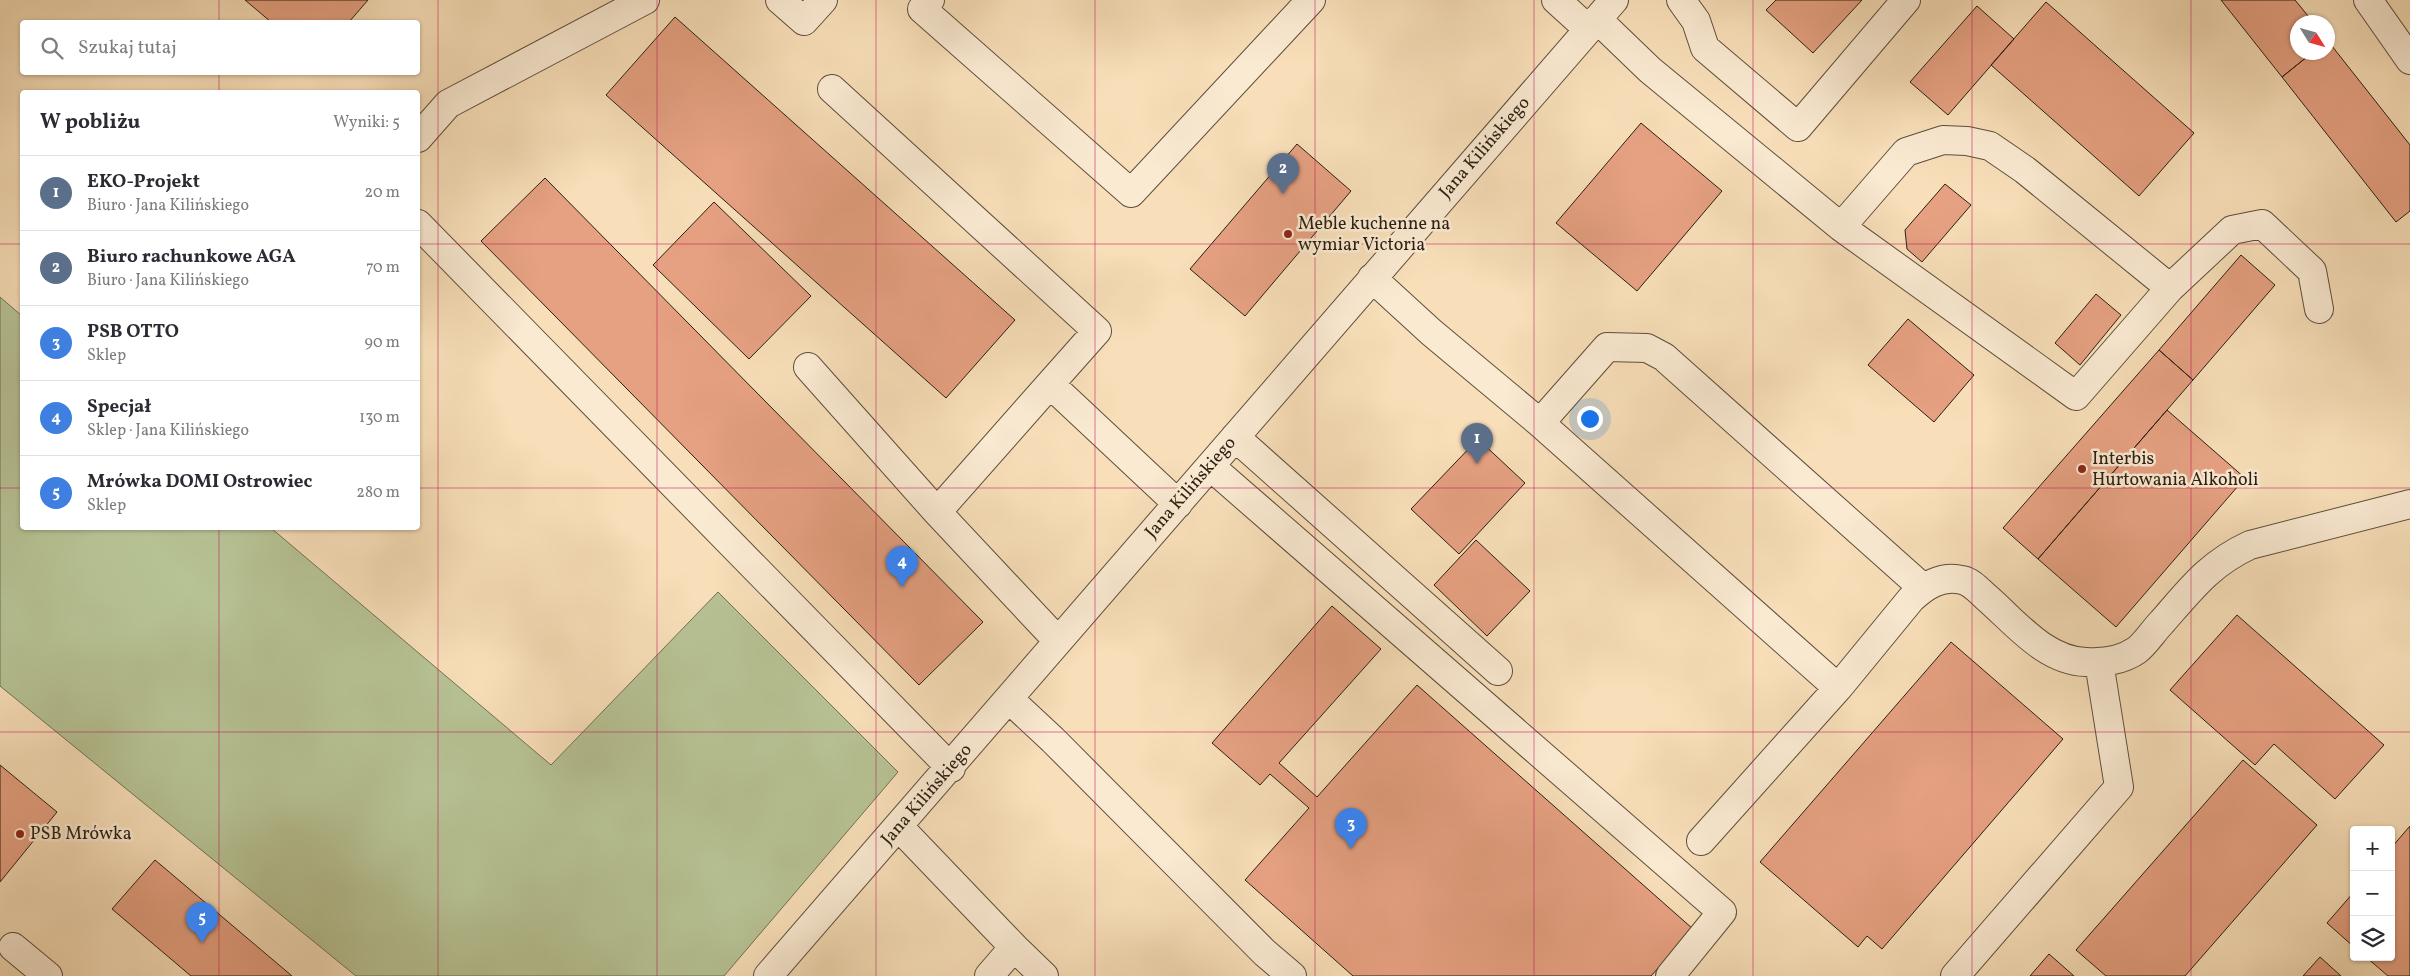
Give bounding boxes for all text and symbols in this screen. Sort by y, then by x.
north arrow [2290,15,2335,60]
search box [20,20,420,75]
icon: search [38,34,66,62]
text: Szukaj tutaj [78,35,177,61]
street label: Jana Kilińskiego [1434,92,1536,204]
text: W pobliżu [40,108,140,137]
text: Wyniki: 5 [333,112,400,134]
pin: 2 [1267,153,1299,194]
text: EKO-Projekt [87,169,200,195]
text: 1 [53,182,59,204]
text: 20 m [365,182,400,204]
text: Biuro · Jana Kilińskiego [87,195,249,217]
place label: Meble kuchenne na wymiar Victoria [1298,212,1450,258]
marker: Meble kuchenne na wymiar Victoria [1282,228,1294,240]
text: Biuro rachunkowe AGA [87,244,296,270]
text: 2 [52,257,60,279]
text: 70 m [366,257,400,279]
text: Biuro · Jana Kilińskiego [87,270,249,292]
text: PSB OTTO [87,319,179,345]
text: 3 [52,332,60,354]
text: 90 m [364,332,400,354]
text: Sklep [87,345,126,367]
text: Specjał [87,394,151,420]
your location [1577,406,1603,432]
text: 4 [51,407,61,429]
text: 130 m [359,407,400,429]
text: Sklep · Jana Kilińskiego [87,420,249,442]
pin: 1 [1461,423,1493,464]
street label: Jana Kilińskiego [1140,432,1242,544]
place label: Interbis Hurtowania Alkoholi [2092,447,2258,493]
marker: Interbis Hurtowania Alkoholi [2076,463,2088,475]
text: Mrówka DOMI Ostrowiec [87,469,312,495]
text: 5 [52,482,60,504]
text: 280 m [356,482,400,504]
text: Sklep [87,495,126,517]
pin: 4 [886,546,918,587]
street label: Jana Kilińskiego [876,739,978,851]
pin: 3 [1335,808,1367,849]
place label: PSB Mrówka [30,822,132,847]
map controls [2350,826,2395,961]
button: + [2350,826,2395,871]
marker: PSB Mrówka [14,828,26,840]
button: − [2350,871,2395,916]
pin: 5 [186,902,218,943]
button: layers [2350,916,2395,961]

